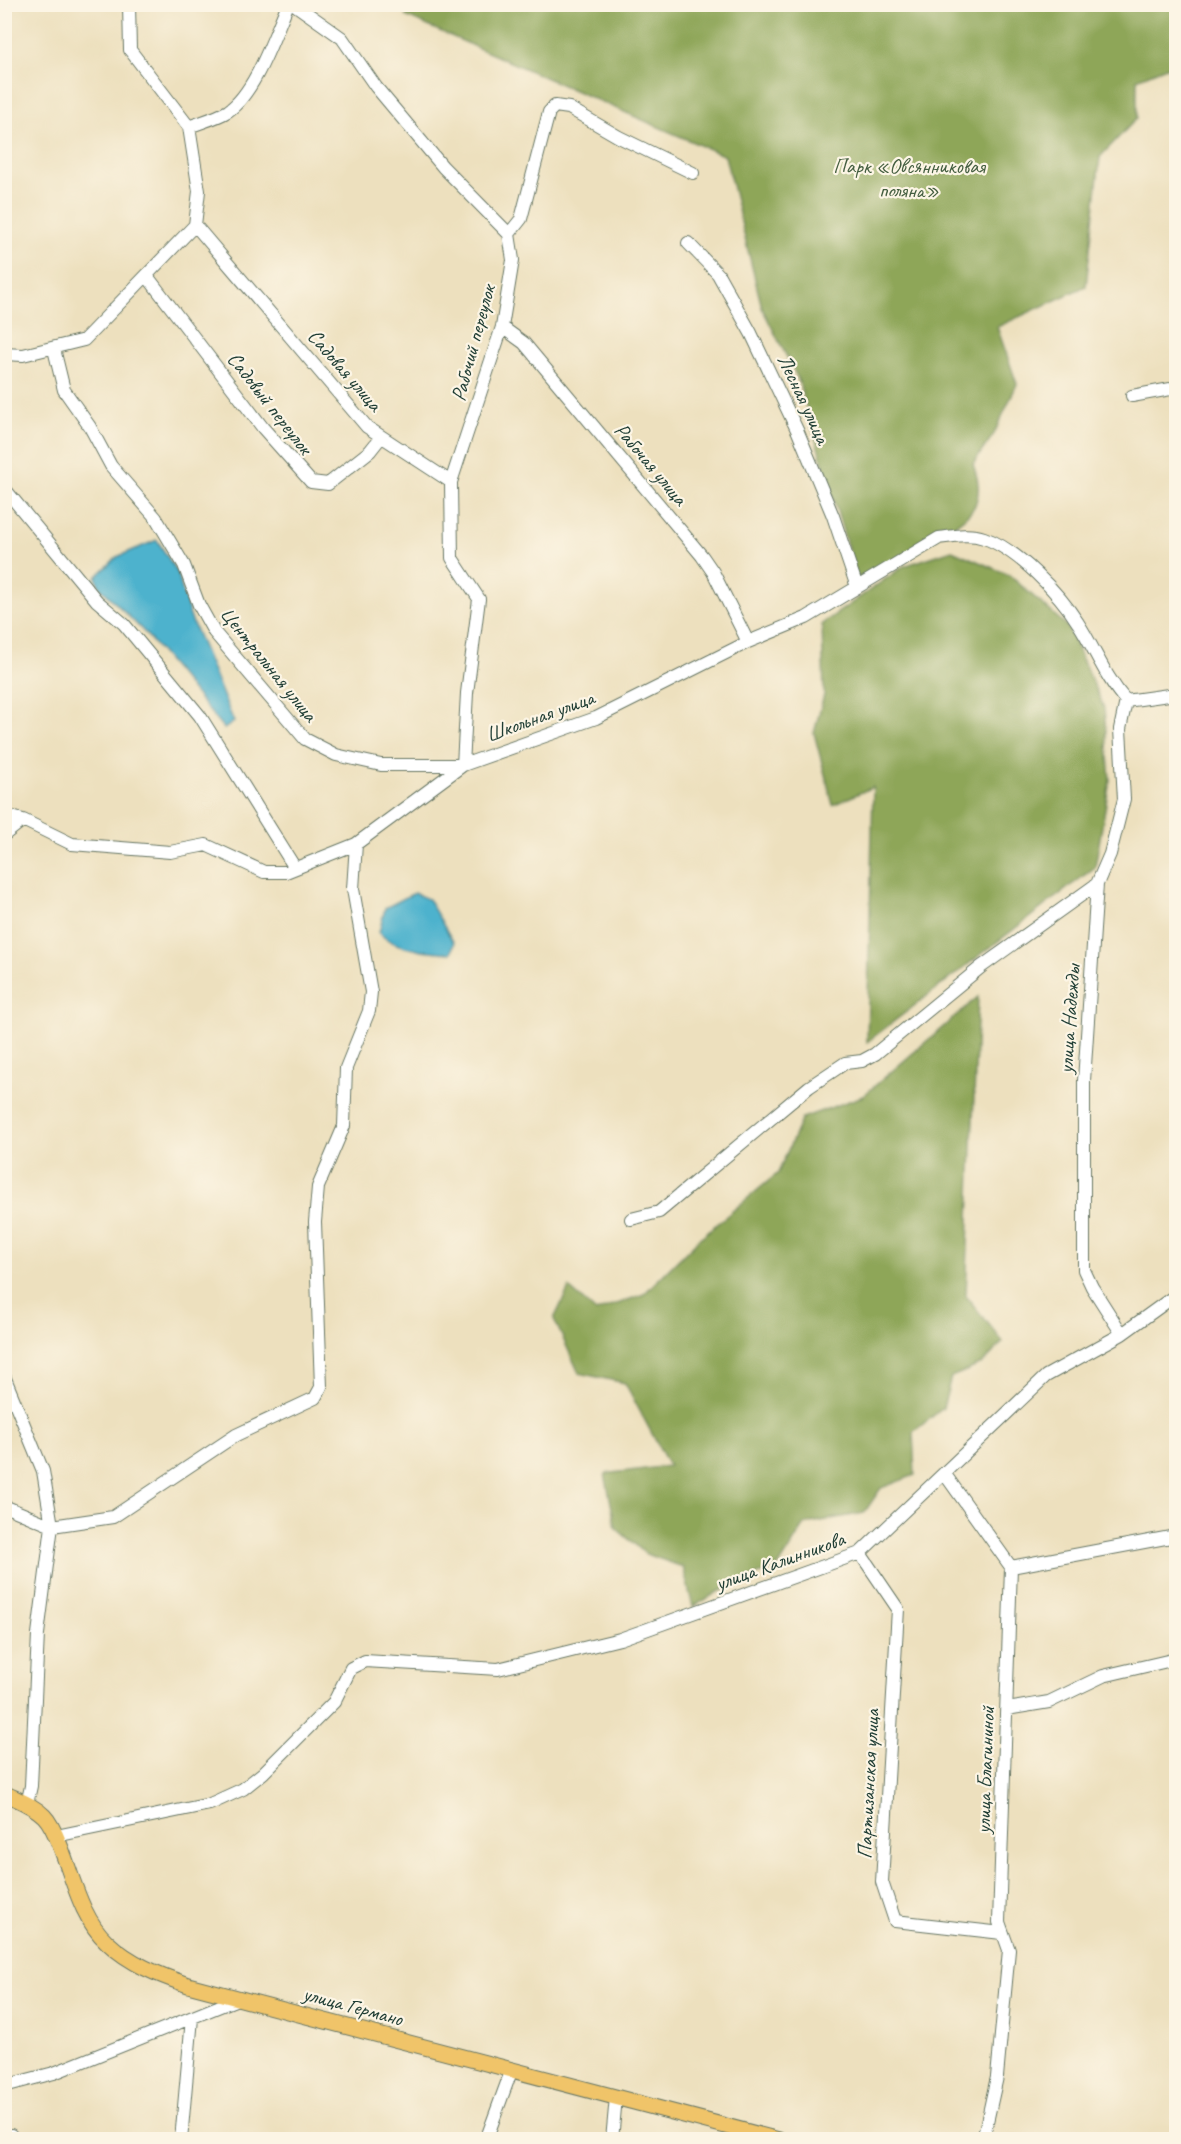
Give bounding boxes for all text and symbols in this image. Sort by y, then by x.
park label: Парк «Овсянниковая поляна» [833,153,986,203]
street label: Рабочий переулок [445,280,502,404]
street label: Садовая улица [302,323,389,418]
street label: Садовый переулок [222,346,320,461]
street label: Лесная улица [772,350,837,450]
street label: Рабочая улица [609,417,694,512]
street label: Центральная улица [215,601,325,728]
street label: Школьная улица [482,684,600,748]
street label: улица Надежды [1052,962,1086,1076]
street label: улица Калинникова [710,1525,849,1597]
street label: улица Благининой [970,1704,1000,1836]
street label: Партизанская улица [851,1707,885,1859]
street label: улица Германо [298,1980,407,2032]

